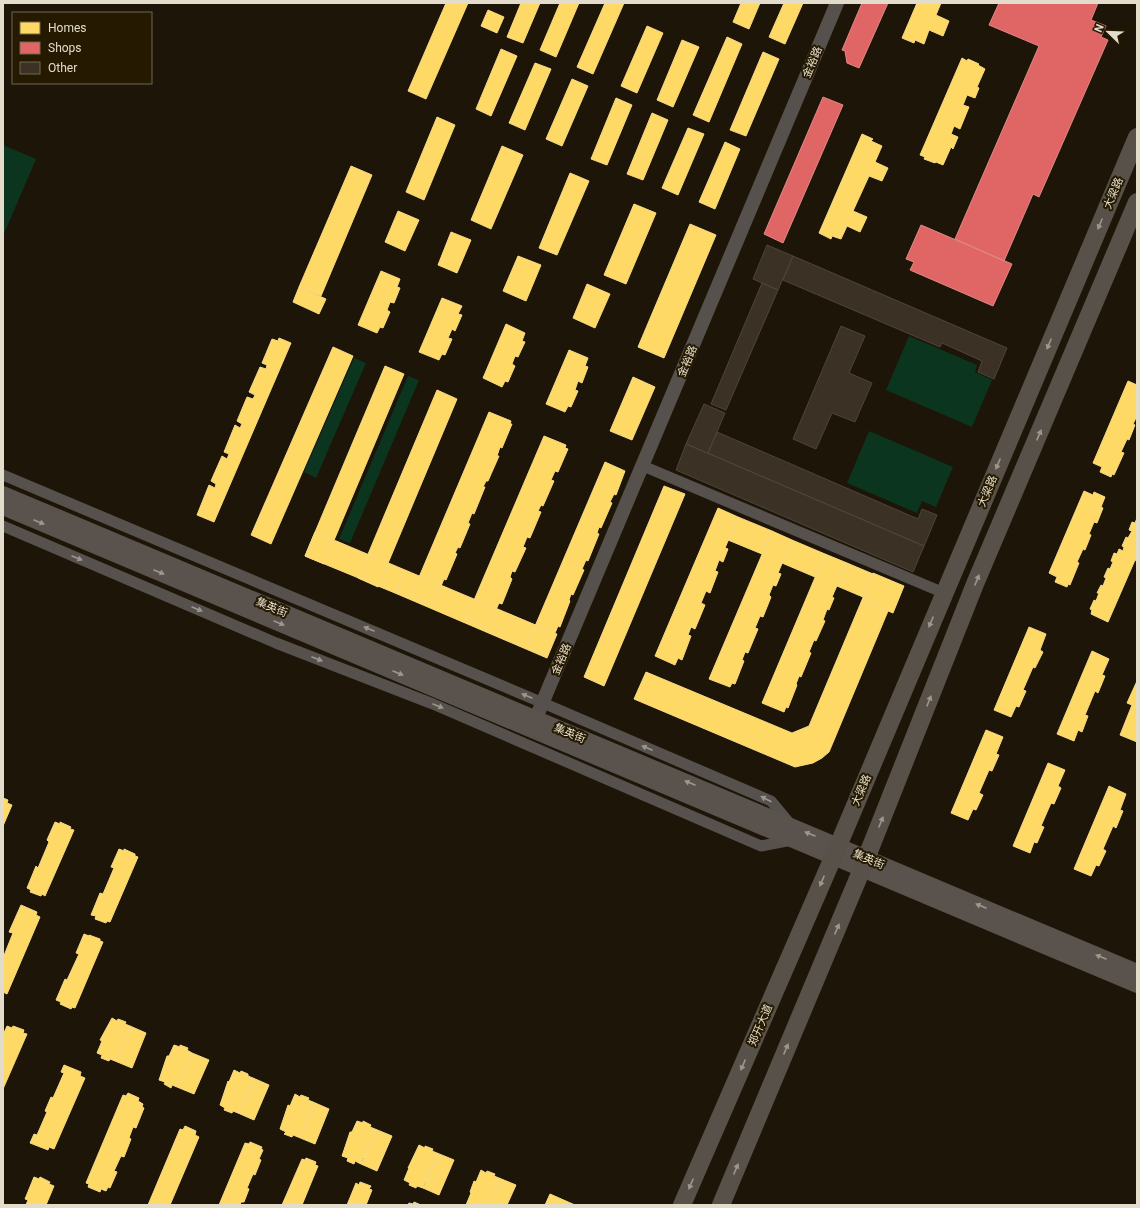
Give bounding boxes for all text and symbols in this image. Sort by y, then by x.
legend [12,12,152,84]
north arrow [1088,12,1128,52]
text: Homes [48,21,86,35]
text: N [1092,22,1107,34]
text: Shops [48,41,82,55]
street label: 金裕路 [800,44,825,80]
text: Other [48,61,77,75]
street label: 大梁路 [1101,175,1126,211]
one-way arrow [1097,219,1103,230]
one-way arrow [1046,338,1052,349]
street label: 金裕路 [675,343,700,379]
one-way arrow [1036,428,1042,440]
one-way arrow [995,458,1001,469]
street label: 大梁路 [975,473,1000,509]
one-way arrow [33,519,44,525]
one-way arrow [72,556,84,562]
one-way arrow [153,570,165,576]
one-way arrow [974,575,980,586]
street label: 集英街 [254,595,290,620]
one-way arrow [191,606,203,613]
one-way arrow [928,617,934,629]
one-way arrow [273,620,284,626]
one-way arrow [363,626,374,632]
street label: 金裕路 [549,641,574,677]
one-way arrow [312,657,324,663]
one-way arrow [393,671,405,677]
one-way arrow [522,693,533,699]
one-way arrow [926,694,932,706]
one-way arrow [433,704,445,710]
street label: 集英街 [552,721,588,746]
one-way arrow [640,744,652,750]
street label: 大梁路 [849,772,874,808]
one-way arrow [684,780,696,786]
one-way arrow [760,796,772,802]
one-way arrow [878,815,884,827]
one-way arrow [804,831,815,837]
street label: 集英街 [851,847,887,872]
one-way arrow [819,876,825,887]
one-way arrow [975,903,987,909]
one-way arrow [834,923,840,935]
one-way arrow [1095,953,1107,959]
street label: 郑开大道 [746,1002,775,1048]
one-way arrow [784,1043,790,1055]
one-way arrow [739,1059,746,1071]
one-way arrow [733,1164,739,1175]
one-way arrow [688,1179,694,1190]

